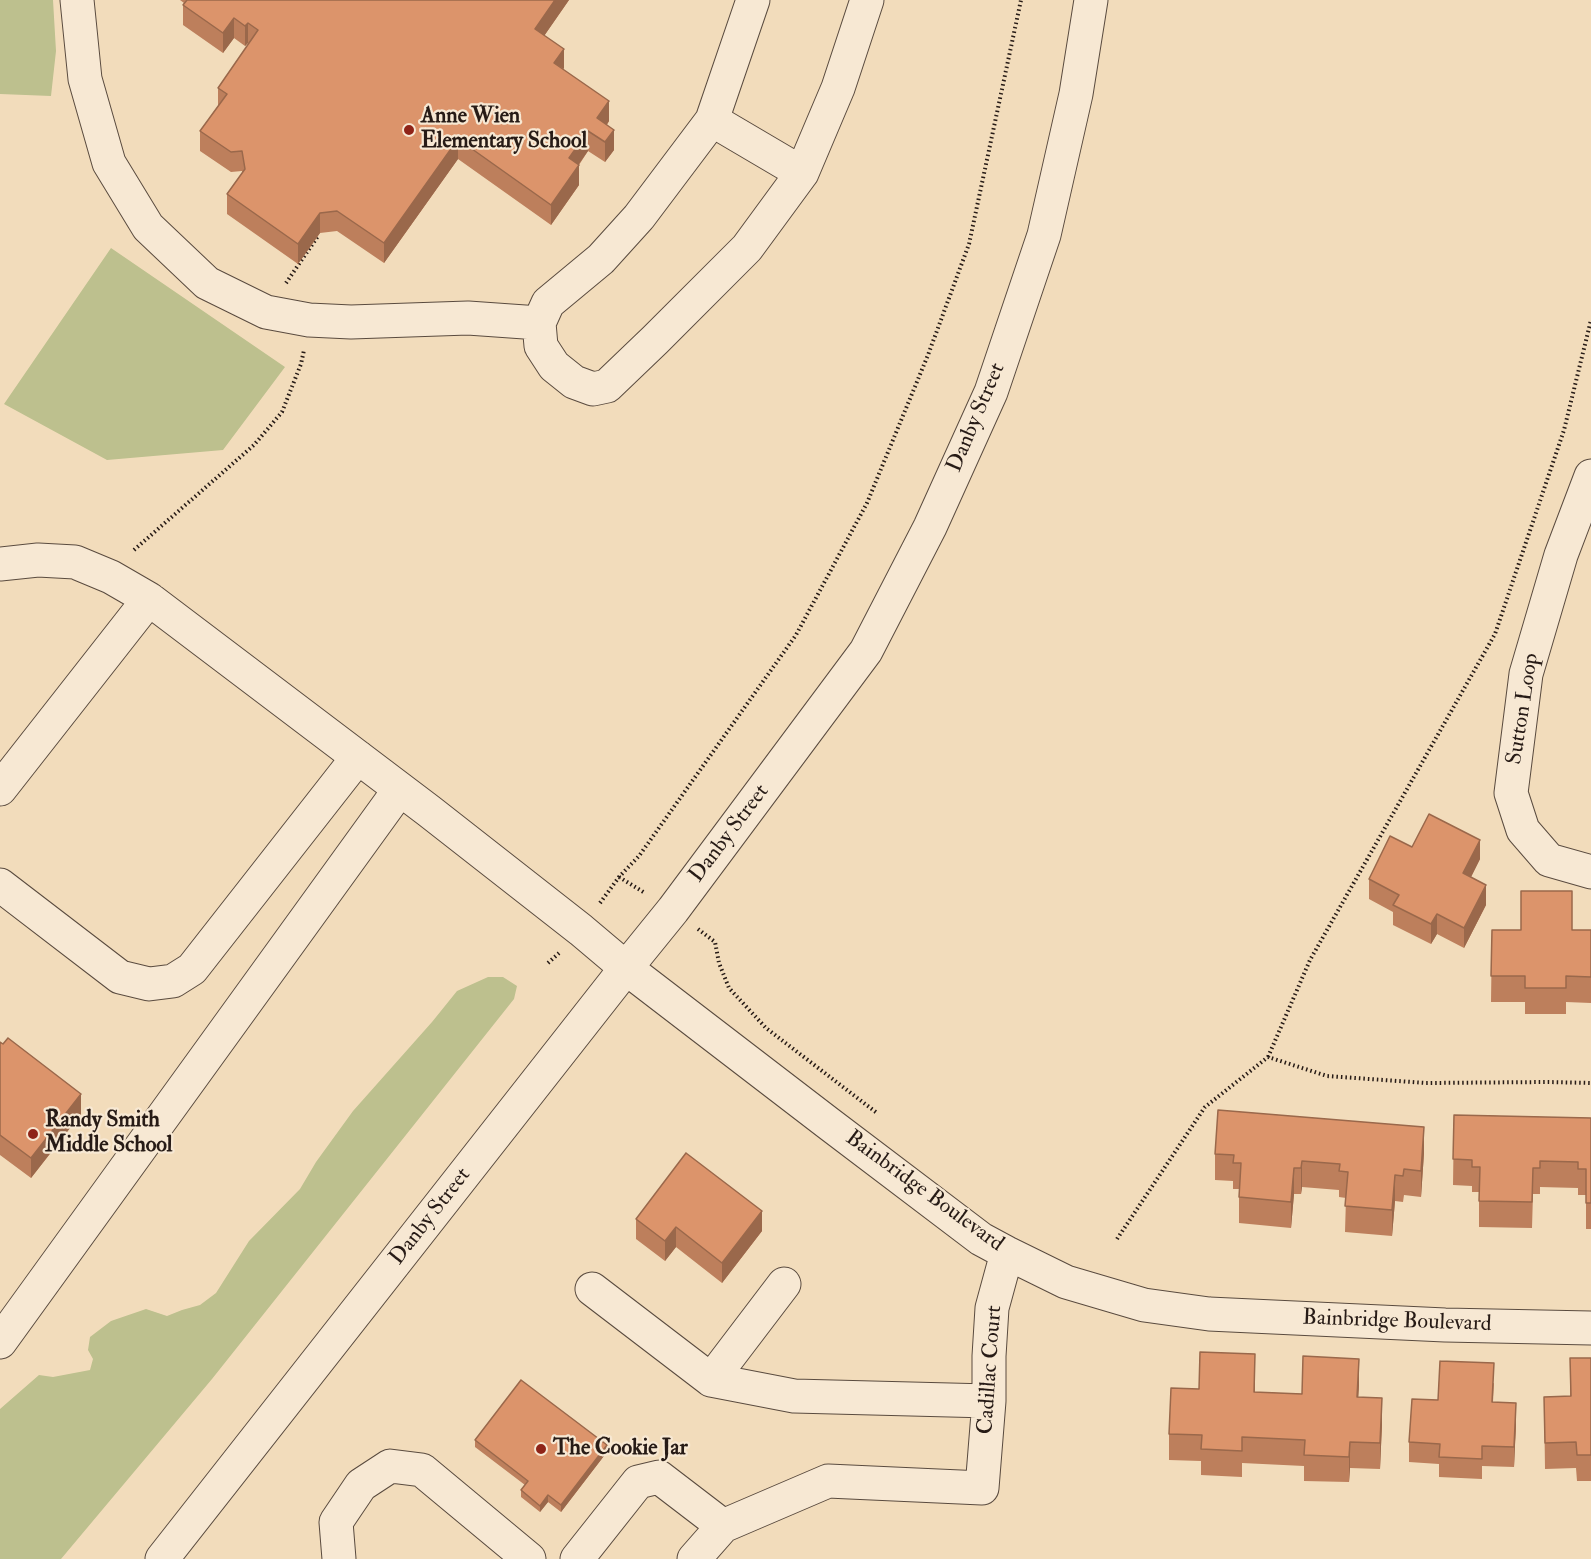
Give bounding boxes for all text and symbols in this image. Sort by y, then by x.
place label: Anne Wien Elementary School [421,104,587,156]
marker: Anne Wien Elementary School [402,123,416,137]
street label: Danby Street [942,359,1012,477]
street label: Sutton Loop [1502,651,1546,767]
street label: Danby Street [684,780,776,888]
place label: Randy Smith Middle School [45,1108,172,1160]
street label: Bainbridge Boulevard [840,1126,1008,1258]
marker: Randy Smith Middle School [26,1127,40,1141]
street label: Danby Street [385,1163,477,1271]
street label: Cadillac Court [973,1305,1009,1435]
street label: Bainbridge Boulevard [1302,1306,1492,1338]
place label: The Cookie Jar [553,1436,688,1462]
marker: The Cookie Jar [534,1442,548,1456]

